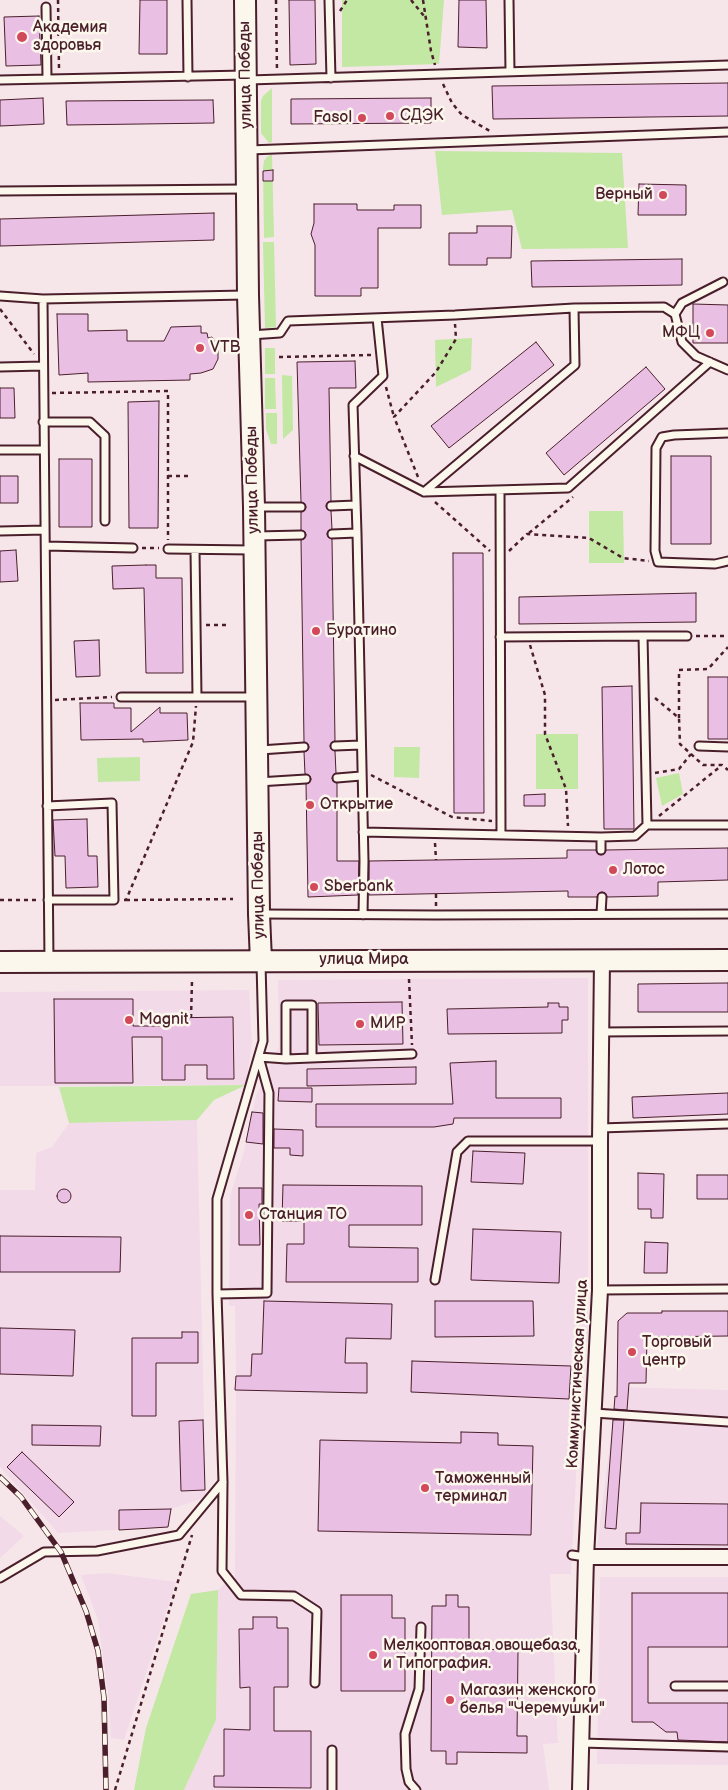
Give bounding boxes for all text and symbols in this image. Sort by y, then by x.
place label: Академия здоровья [33,18,107,56]
street label: улица Победы [235,21,257,129]
marker: Академия здоровья [15,30,29,44]
place label: СДЭК [400,106,443,126]
place label: Fasol [313,108,352,128]
marker: СДЭК [384,110,396,122]
marker: Fasol [356,112,368,124]
place label: Верный [595,185,653,205]
marker: Верный [657,189,669,201]
place label: МФЦ [662,323,700,343]
marker: МФЦ [704,327,716,339]
place label: VTB [210,338,240,358]
marker: VTB [194,342,206,354]
street label: улица Победы [242,426,264,534]
place label: Буратино [326,621,397,641]
marker: Буратино [310,625,322,637]
place label: Открытие [320,795,393,815]
marker: Открытие [304,799,316,811]
street label: улица Победы [248,831,270,939]
place label: Лотос [623,860,665,880]
marker: Лотос [607,864,619,876]
place label: Sberbank [324,877,393,897]
marker: Sberbank [308,881,320,893]
street label: улица Мира [319,950,409,970]
place label: Magnit [139,1010,189,1030]
marker: Magnit [123,1014,135,1026]
place label: МИР [370,1014,405,1034]
marker: МИР [354,1018,366,1030]
place label: Станция ТО [259,1205,347,1225]
marker: Станция ТО [243,1209,255,1221]
street label: Коммунистическая улица [563,1279,593,1469]
place label: Торговый центр [642,1333,712,1371]
marker: Торговый центр [626,1346,638,1358]
place label: Таможенный терминал [435,1469,531,1507]
marker: Таможенный терминал [419,1482,431,1494]
place label: Мелкооптовая овощебаза, и Типография. [383,1636,580,1674]
marker: Мелкооптовая овощебаза, и Типография. [367,1649,379,1661]
place label: Магазин женского белья "Черемушки" [460,1681,605,1719]
marker: Магазин женского белья "Черемушки" [444,1694,456,1706]

